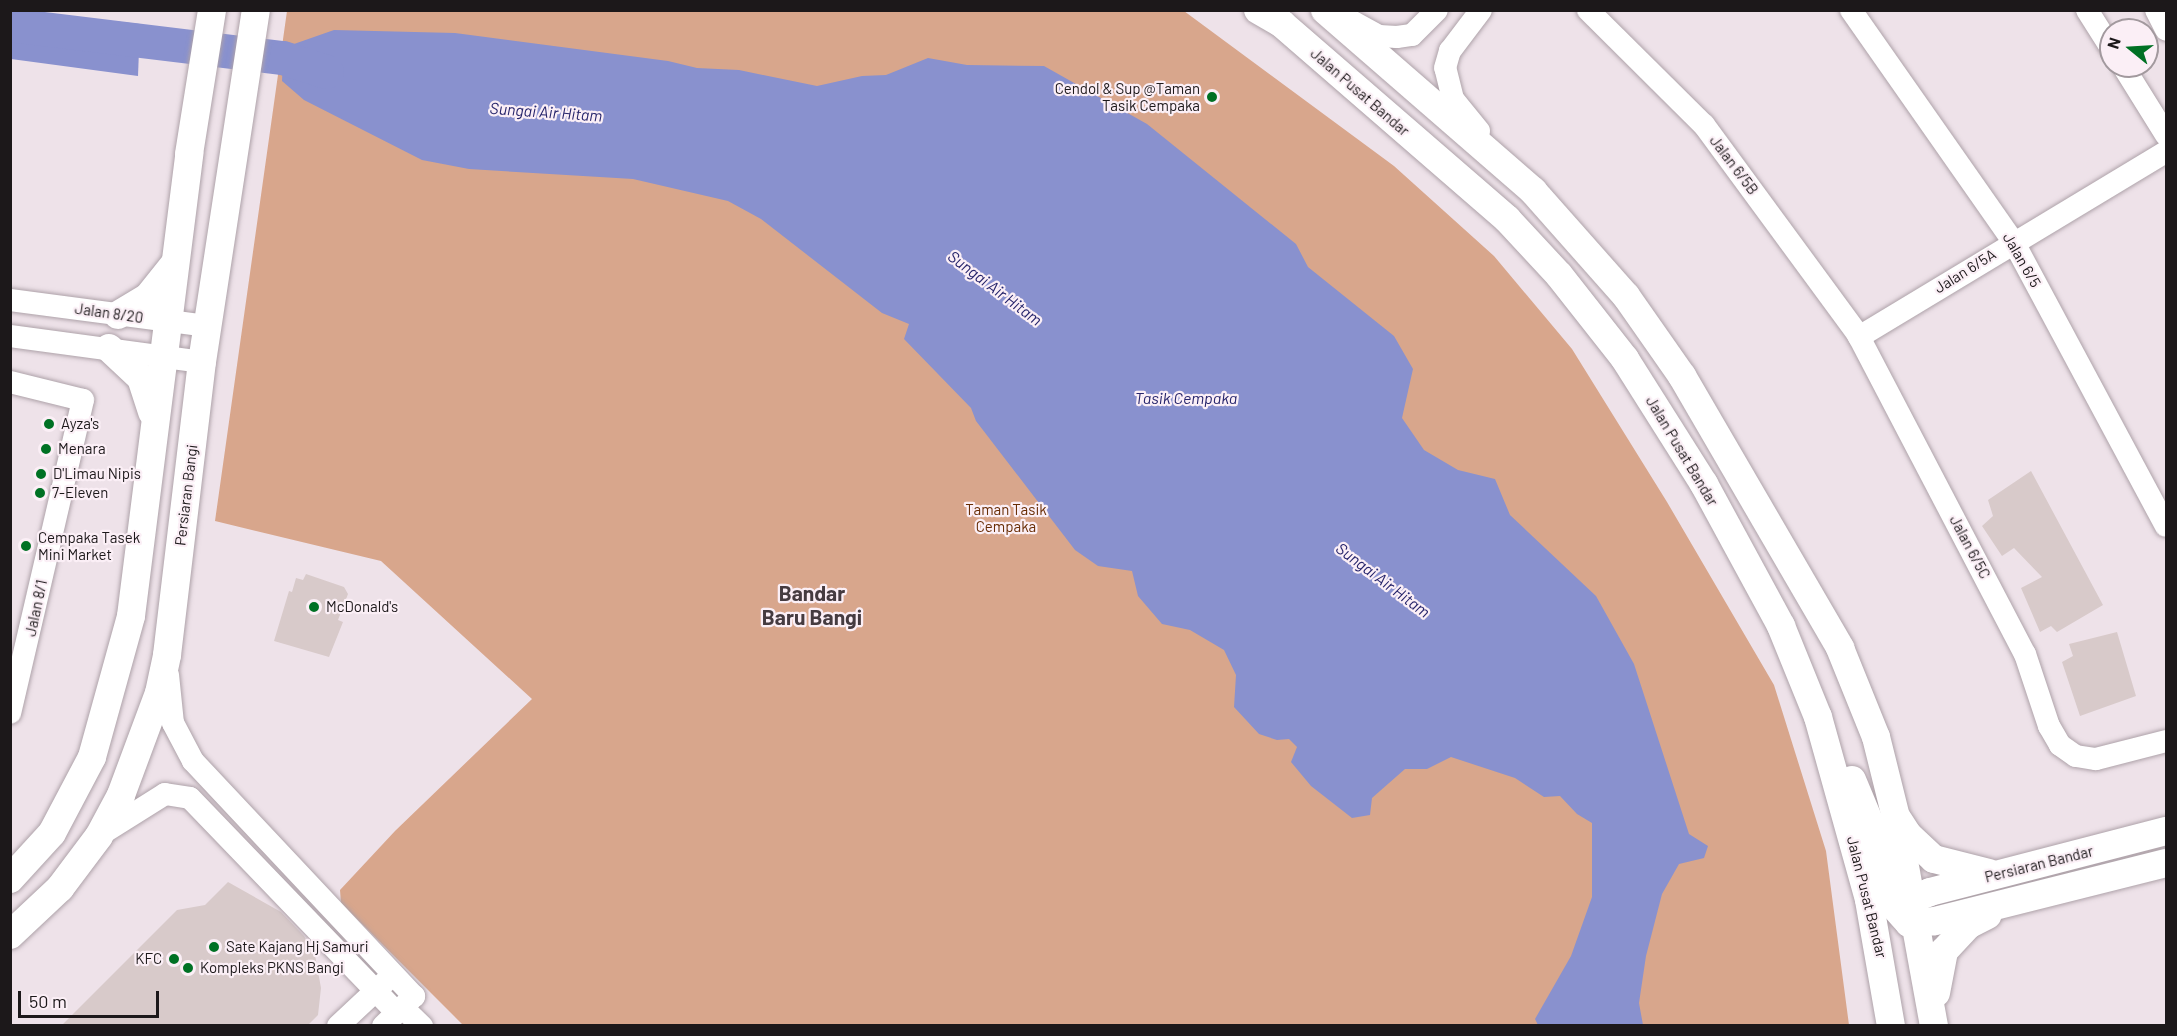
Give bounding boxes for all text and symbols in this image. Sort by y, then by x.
north arrow [2099,18,2159,78]
text: N [2103,35,2124,51]
street label: Jalan Pusat Bandar [1307,44,1413,140]
place label: Cendol & Sup @Taman Tasik Cempaka [1055,79,1200,114]
marker: Cendol & Sup @Taman Tasik Cempaka [1205,90,1219,104]
water label: Sungai Air Hitam [489,98,603,126]
street label: Jalan 6/5B [1706,132,1762,198]
street label: Jalan 6/5 [1999,230,2045,290]
street label: Jalan 6/5A [1931,245,1999,297]
water label: Sungai Air Hitam [944,246,1046,330]
street label: Jalan 8/20 [74,299,144,327]
water label: Tasik Cempaka [1135,388,1237,408]
street label: Jalan Pusat Bandar [1642,393,1722,509]
place label: Ayza's [61,415,99,433]
marker: Ayza's [42,417,56,431]
place label: Menara [58,440,106,458]
marker: Menara [39,442,53,456]
street label: Persiaran Bangi [171,443,201,547]
place label: D'Limau Nipis [53,465,141,483]
marker: D'Limau Nipis [34,467,48,481]
place label: 7-Eleven [52,484,108,502]
marker: 7-Eleven [33,486,47,500]
park label: Taman Tasik Cempaka [965,500,1047,535]
street label: Jalan 6/5C [1946,512,1994,582]
place label: Cempaka Tasek Mini Market [38,528,140,563]
water label: Sungai Air Hitam [1332,538,1434,622]
marker: Cempaka Tasek Mini Market [19,539,33,553]
street label: Jalan 8/1 [21,578,51,638]
district label: Bandar Baru Bangi [762,580,862,630]
place label: McDonald's [326,598,398,616]
marker: McDonald's [307,600,321,614]
street label: Jalan Pusat Bandar [1843,834,1891,960]
street label: Persiaran Bandar [1983,842,2095,886]
place label: Sate Kajang Hj Samuri [226,938,368,956]
marker: Sate Kajang Hj Samuri [207,940,221,954]
place label: KFC [135,950,162,968]
marker: KFC [167,952,181,966]
place label: Kompleks PKNS Bangi [200,959,344,977]
marker: Kompleks PKNS Bangi [181,961,195,975]
scale bar [21,979,162,1017]
text: 50 m [29,990,67,1012]

